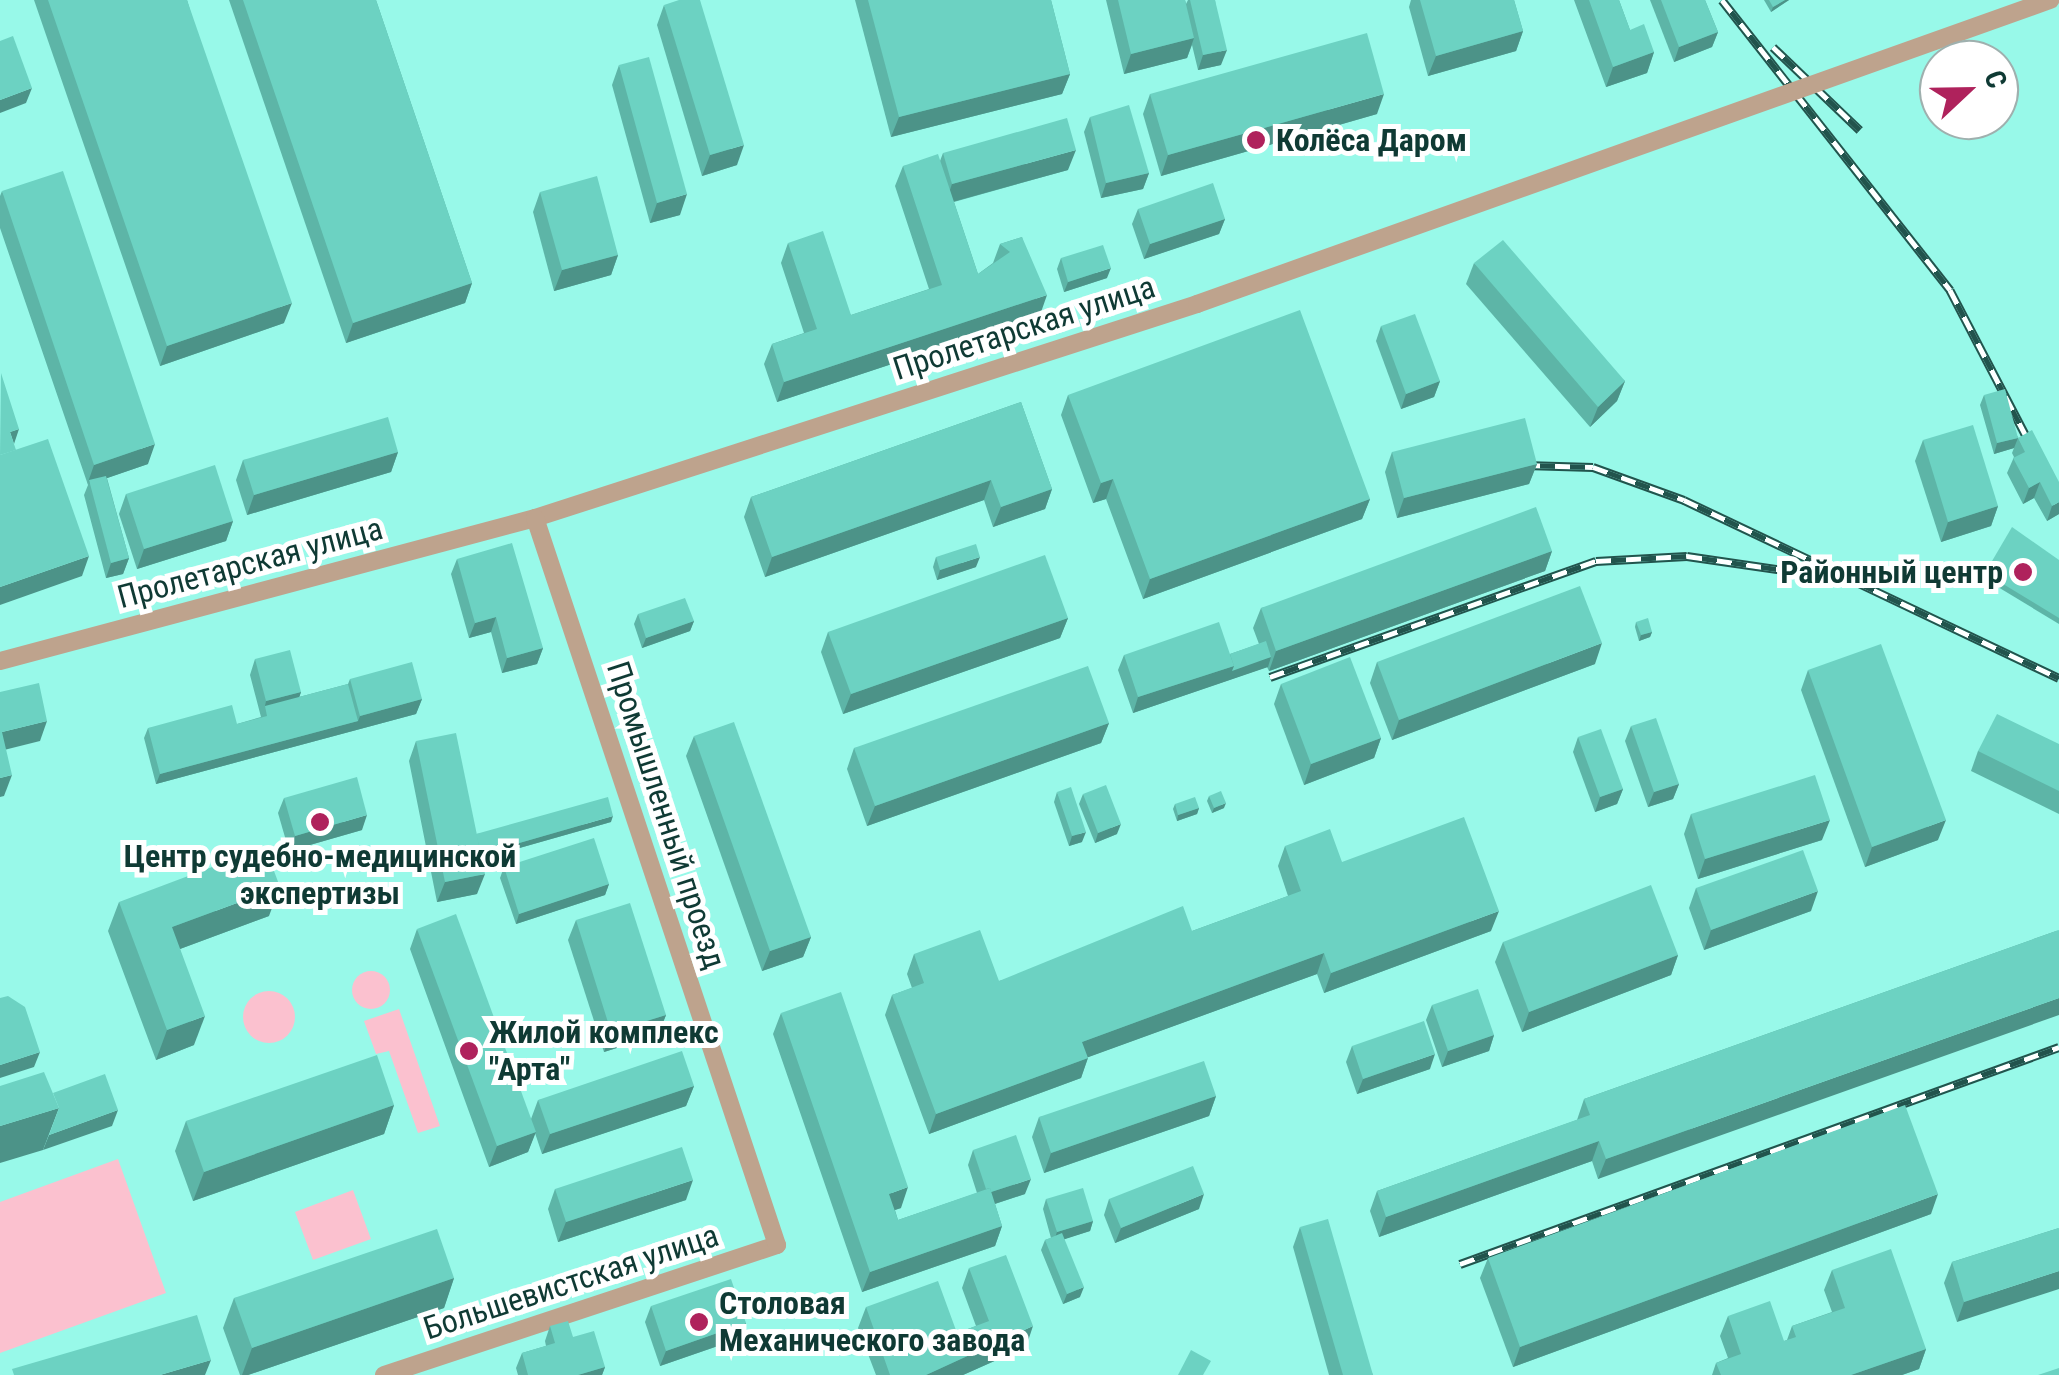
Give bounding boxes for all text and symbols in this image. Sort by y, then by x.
north arrow [1919,40,2019,140]
text: С [1977,66,2014,93]
place label: Колёса Даром [1276,121,1467,159]
marker: Колёса Даром [1245,129,1267,151]
street label: Пролетарская улица [888,268,1160,388]
street label: Пролетарская улица [113,509,387,617]
place label: Районный центр [1780,553,2003,591]
marker: Районный центр [2012,561,2034,583]
street label: Промышленный проезд [598,657,734,973]
marker: Центр судебно-медицинской экспертизы [309,811,331,833]
place label: Центр судебно-медицинской экспертизы [124,838,516,913]
place label: Жилой комплекс "Арта" [489,1014,719,1089]
marker: Жилой комплекс "Арта" [458,1040,480,1062]
street label: Большевистская улица [419,1216,723,1348]
place label: Столовая Механического завода [719,1285,1025,1360]
marker: Столовая Механического завода [688,1311,710,1333]

